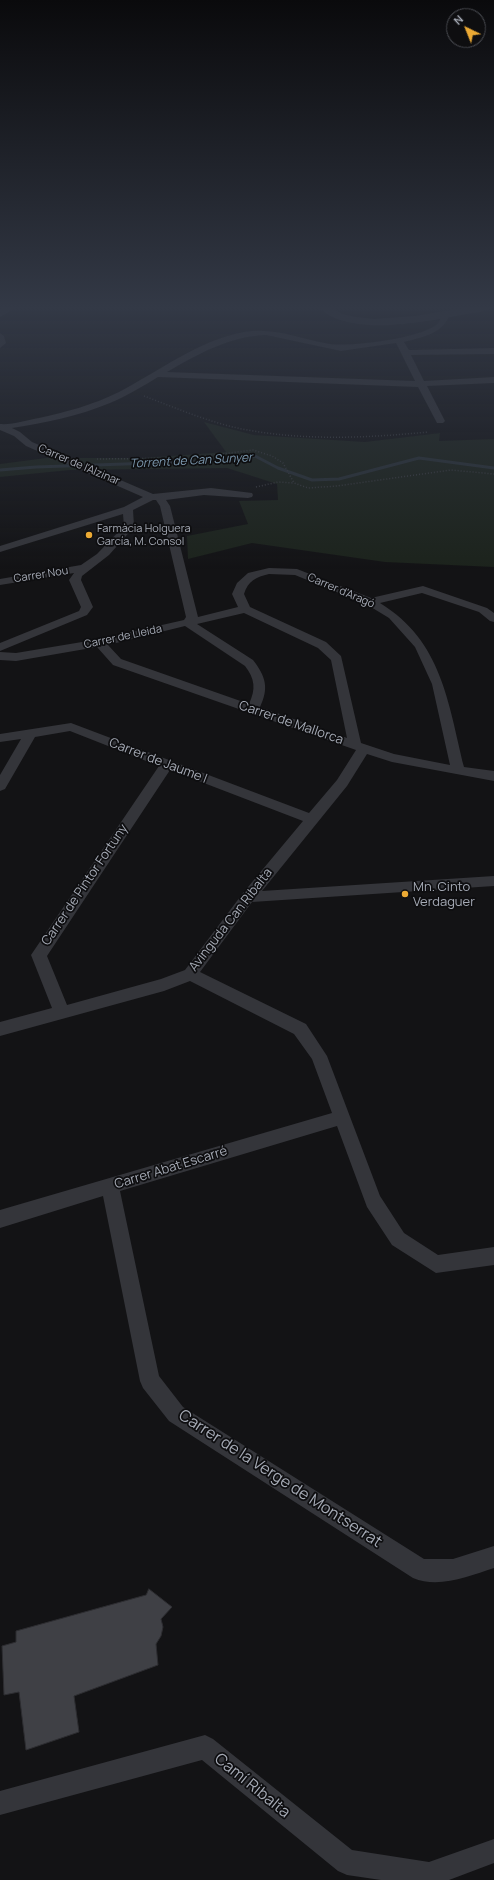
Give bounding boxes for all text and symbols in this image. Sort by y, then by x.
north arrow [446,8,486,48]
text: N [450,11,466,28]
street label: Carrer de l'Alzinar [36,442,122,488]
water label: Torrent de Can Sunyer [129,451,253,471]
place label: Farmàcia Holguera García, M. Consol [97,522,191,548]
marker: Farmàcia Holguera García, M. Consol [84,530,94,540]
street label: Carrer Nou [13,564,69,586]
street label: Carrer d'Aragó [305,571,377,611]
street label: Carrer de Lleida [83,622,163,652]
street label: Carrer de Mallorca [237,698,345,748]
street label: Carrer de Jaume I [107,735,209,787]
street label: Carrer de Pintor Fortuny [39,821,131,949]
street label: Avinguda Can Ribalta [186,865,276,975]
place label: Mn. Cinto Verdaguer [413,879,475,910]
marker: Mn. Cinto Verdaguer [400,889,410,899]
street label: Carrer Abat Escarré [113,1143,229,1193]
street label: Carrer de la Verge de Montserrat [175,1406,385,1552]
street label: Camí Ribalta [210,1750,294,1822]

